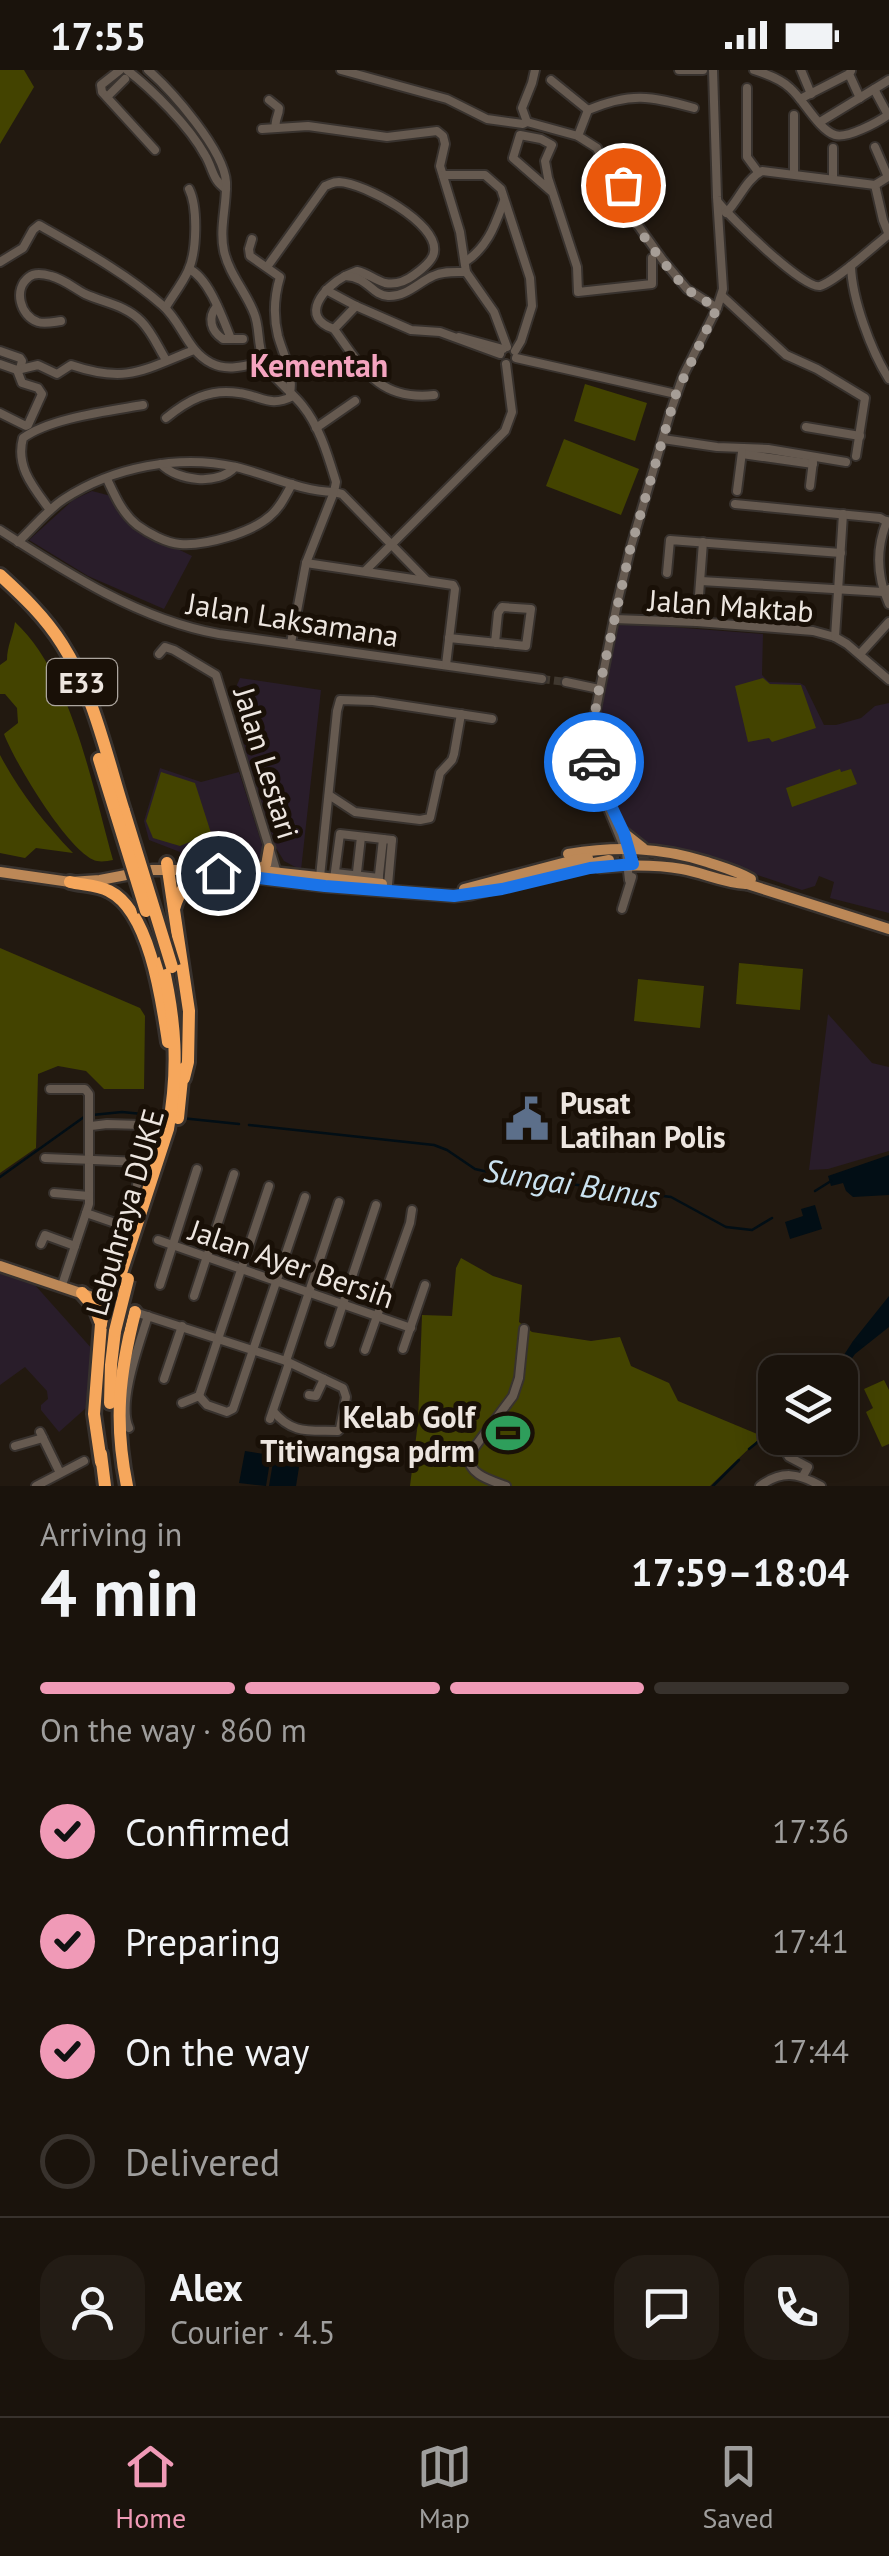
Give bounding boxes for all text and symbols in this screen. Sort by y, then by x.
text: 17:55 [50,11,146,60]
pin [581,143,666,228]
icon: bag [596,158,651,213]
district label: Kementah [250,344,388,386]
street label: Jalan Maktab [645,580,815,630]
street label: Jalan Laksamana [182,583,402,655]
road number: E33 [47,659,117,705]
street label: Jalan Lestari [225,681,309,844]
courier [544,712,644,812]
icon: car [567,735,622,790]
pin [176,831,261,916]
icon: home [191,846,246,901]
place label: Pusat Latihan Polis [560,1083,726,1156]
public building icon: Pusat Latihan Polis [503,1095,551,1143]
street label: Lebuhraya DUKE [76,1104,172,1320]
water label: Sungai Bunus [481,1148,663,1218]
street label: Jalan Ayer Bersih [182,1209,400,1316]
map controls [758,1355,858,1455]
button: layers [758,1355,858,1455]
place label: Kelab Golf Titiwangsa pdrm [260,1397,477,1470]
sports icon: Kelab Golf Titiwangsa pdrm [484,1409,532,1457]
text: Arriving in [40,1513,182,1555]
text: 17:59–18:04 [631,1547,849,1596]
text: 4 min [40,1550,199,1634]
text: On the way · 860 m [40,1709,307,1751]
icon: check [40,1804,95,1859]
text: Confirmed [125,1807,291,1856]
text: 17:36 [772,1810,849,1852]
icon: check [40,1914,95,1969]
text: Preparing [125,1917,281,1966]
text: 17:41 [772,1920,849,1962]
icon: check [40,2024,95,2079]
text: On the way [125,2027,310,2076]
text: 17:44 [772,2030,849,2072]
text: Delivered [125,2137,280,2186]
button: person [40,2255,145,2360]
button: chat [614,2255,719,2360]
button: phone [744,2255,849,2360]
text: Alex [170,2262,243,2311]
text: Courier · 4.5 [170,2311,336,2353]
tab: Home [115,2439,186,2536]
tab: Map [417,2439,472,2536]
tab: Saved [702,2439,774,2536]

